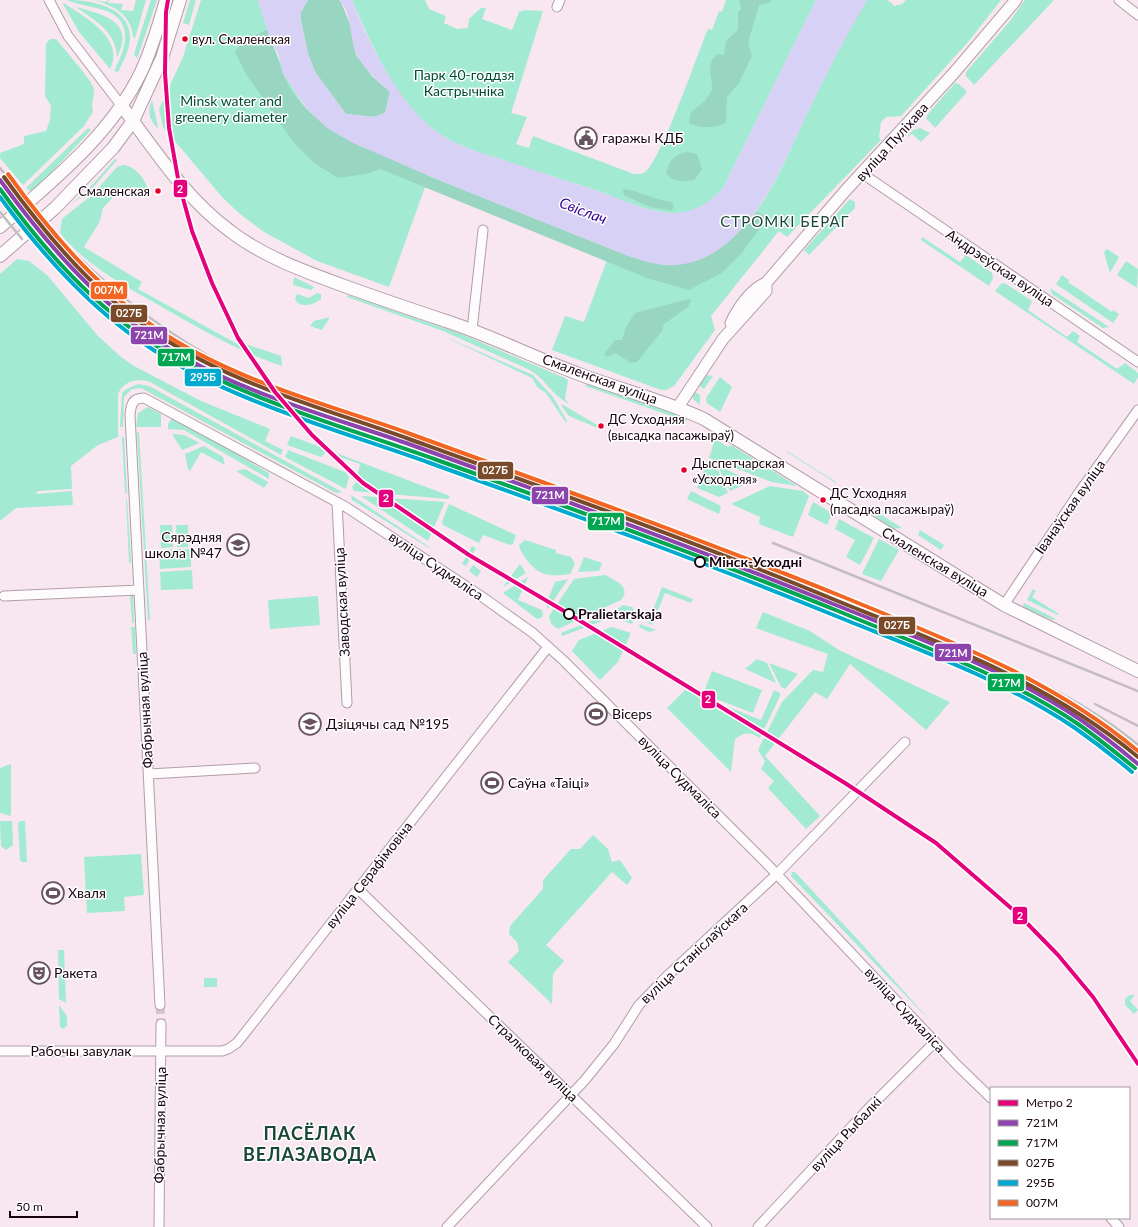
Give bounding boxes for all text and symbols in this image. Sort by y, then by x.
place label: вул. Смаленская [192,31,290,47]
marker: вул. Смаленская [180,34,190,44]
park label: Парк 40-годдзя Кастрычніка [414,66,514,99]
park label: Minsk water and greenery diameter [175,92,287,125]
street label: вуліца Пуліхава [852,99,931,185]
public building icon: гаражы КДБ [573,125,599,151]
place label: гаражы КДБ [602,129,684,146]
line badge: 2 [173,179,188,198]
text: 2 [177,182,183,195]
place label: Смаленская [78,183,150,199]
marker: Смаленская [153,186,163,196]
water label: Свіслач [557,193,610,227]
district label: СТРОМКІ БЕРАГ [720,212,850,230]
street label: Андрэеўская вуліца [943,225,1057,310]
line badge: 007М [90,281,128,300]
text: 007М [94,283,124,296]
line badge: 027Б [110,304,148,323]
text: 027Б [116,306,142,319]
line badge: 721М [130,326,168,345]
text: 721М [134,328,164,341]
line badge: 717М [157,348,195,367]
text: 717М [161,350,191,363]
street label: Смаленская вуліца [540,350,660,407]
line badge: 295Б [184,368,222,387]
text: 295Б [190,370,216,383]
place label: ДС Усходняя (высадка пасажыраў) [608,411,734,443]
marker: ДС Усходняя (высадка пасажыраў) [596,421,606,431]
place label: Дыспетчарская «Усходняя» [692,455,785,487]
street label: Іванаўская вуліца [1031,456,1108,557]
line badge: 027Б [477,461,514,480]
text: 027Б [482,463,508,476]
marker: Дыспетчарская «Усходняя» [679,465,689,475]
place label: ДС Усходняя (пасадка пасажыраў) [830,485,954,517]
line badge: 721М [531,486,569,505]
text: 721М [535,488,565,501]
line badge: 2 [378,489,394,508]
text: 2 [383,491,389,504]
marker: ДС Усходняя (пасадка пасажыраў) [818,495,828,505]
line badge: 717М [587,512,625,531]
text: 717М [591,514,621,527]
street label: Смаленская вуліца [879,523,992,600]
place label: Сярэдняя школа №47 [145,528,222,561]
street label: вуліца Судмаліса [386,528,487,603]
school or university icon: Сярэдняя школа №47 [225,532,251,558]
street label: Заводская вуліца [330,547,353,657]
place label: Мінск-Усходні [709,553,802,570]
marker: Мінск-Усходні [694,556,706,568]
place label: Pralietarskaja [578,605,662,622]
marker: Pralietarskaja [563,608,575,620]
line badge: 027Б [878,616,916,635]
text: 027Б [884,618,910,631]
line badge: 721М [934,643,972,662]
text: 721М [938,646,968,659]
street label: Фабрычная вуліца [133,651,156,769]
line badge: 717М [987,673,1025,692]
text: 717М [991,676,1021,689]
line badge: 2 [701,690,716,709]
text: 2 [705,692,711,705]
sports icon: Biceps [583,701,609,727]
place label: Biceps [612,705,652,722]
school or university icon: Дзіцячы сад №195 [297,711,323,737]
place label: Дзіцячы сад №195 [326,715,449,732]
street label: вуліца Судмаліса [635,732,725,822]
sports icon: Саўна «Таіці» [479,770,505,796]
place label: Саўна «Таіці» [508,774,590,791]
street label: вуліца Серафімовіча [322,818,416,931]
sports icon: Хваля [40,880,66,906]
place label: Хваля [68,884,106,901]
street label: вуліца Станіслаўскага [637,899,751,1007]
line badge: 2 [1012,906,1028,925]
text: 2 [1017,909,1023,922]
theatre icon: Ракета [26,960,52,986]
place label: Ракета [54,964,97,981]
street label: вуліца Судмаліса [862,964,949,1056]
street label: Стралковая вуліца [485,1010,582,1105]
street label: Рабочы завулак [30,1042,132,1059]
street label: Фабрычная вуліца [150,1066,169,1183]
legend [990,1087,1130,1219]
street label: вуліца Рыбалкі [807,1093,885,1175]
text: Метро 2 [1026,1095,1073,1110]
text: 721М [1026,1115,1058,1130]
district label: ПАСЁЛАК ВЕЛАЗАВОДА [243,1122,377,1165]
text: 717М [1026,1135,1058,1150]
text: 027Б [1026,1155,1054,1170]
text: 295Б [1026,1175,1054,1190]
scale bar [10,1193,77,1219]
text: 007М [1026,1195,1058,1210]
text: 50 m [16,1199,43,1214]

